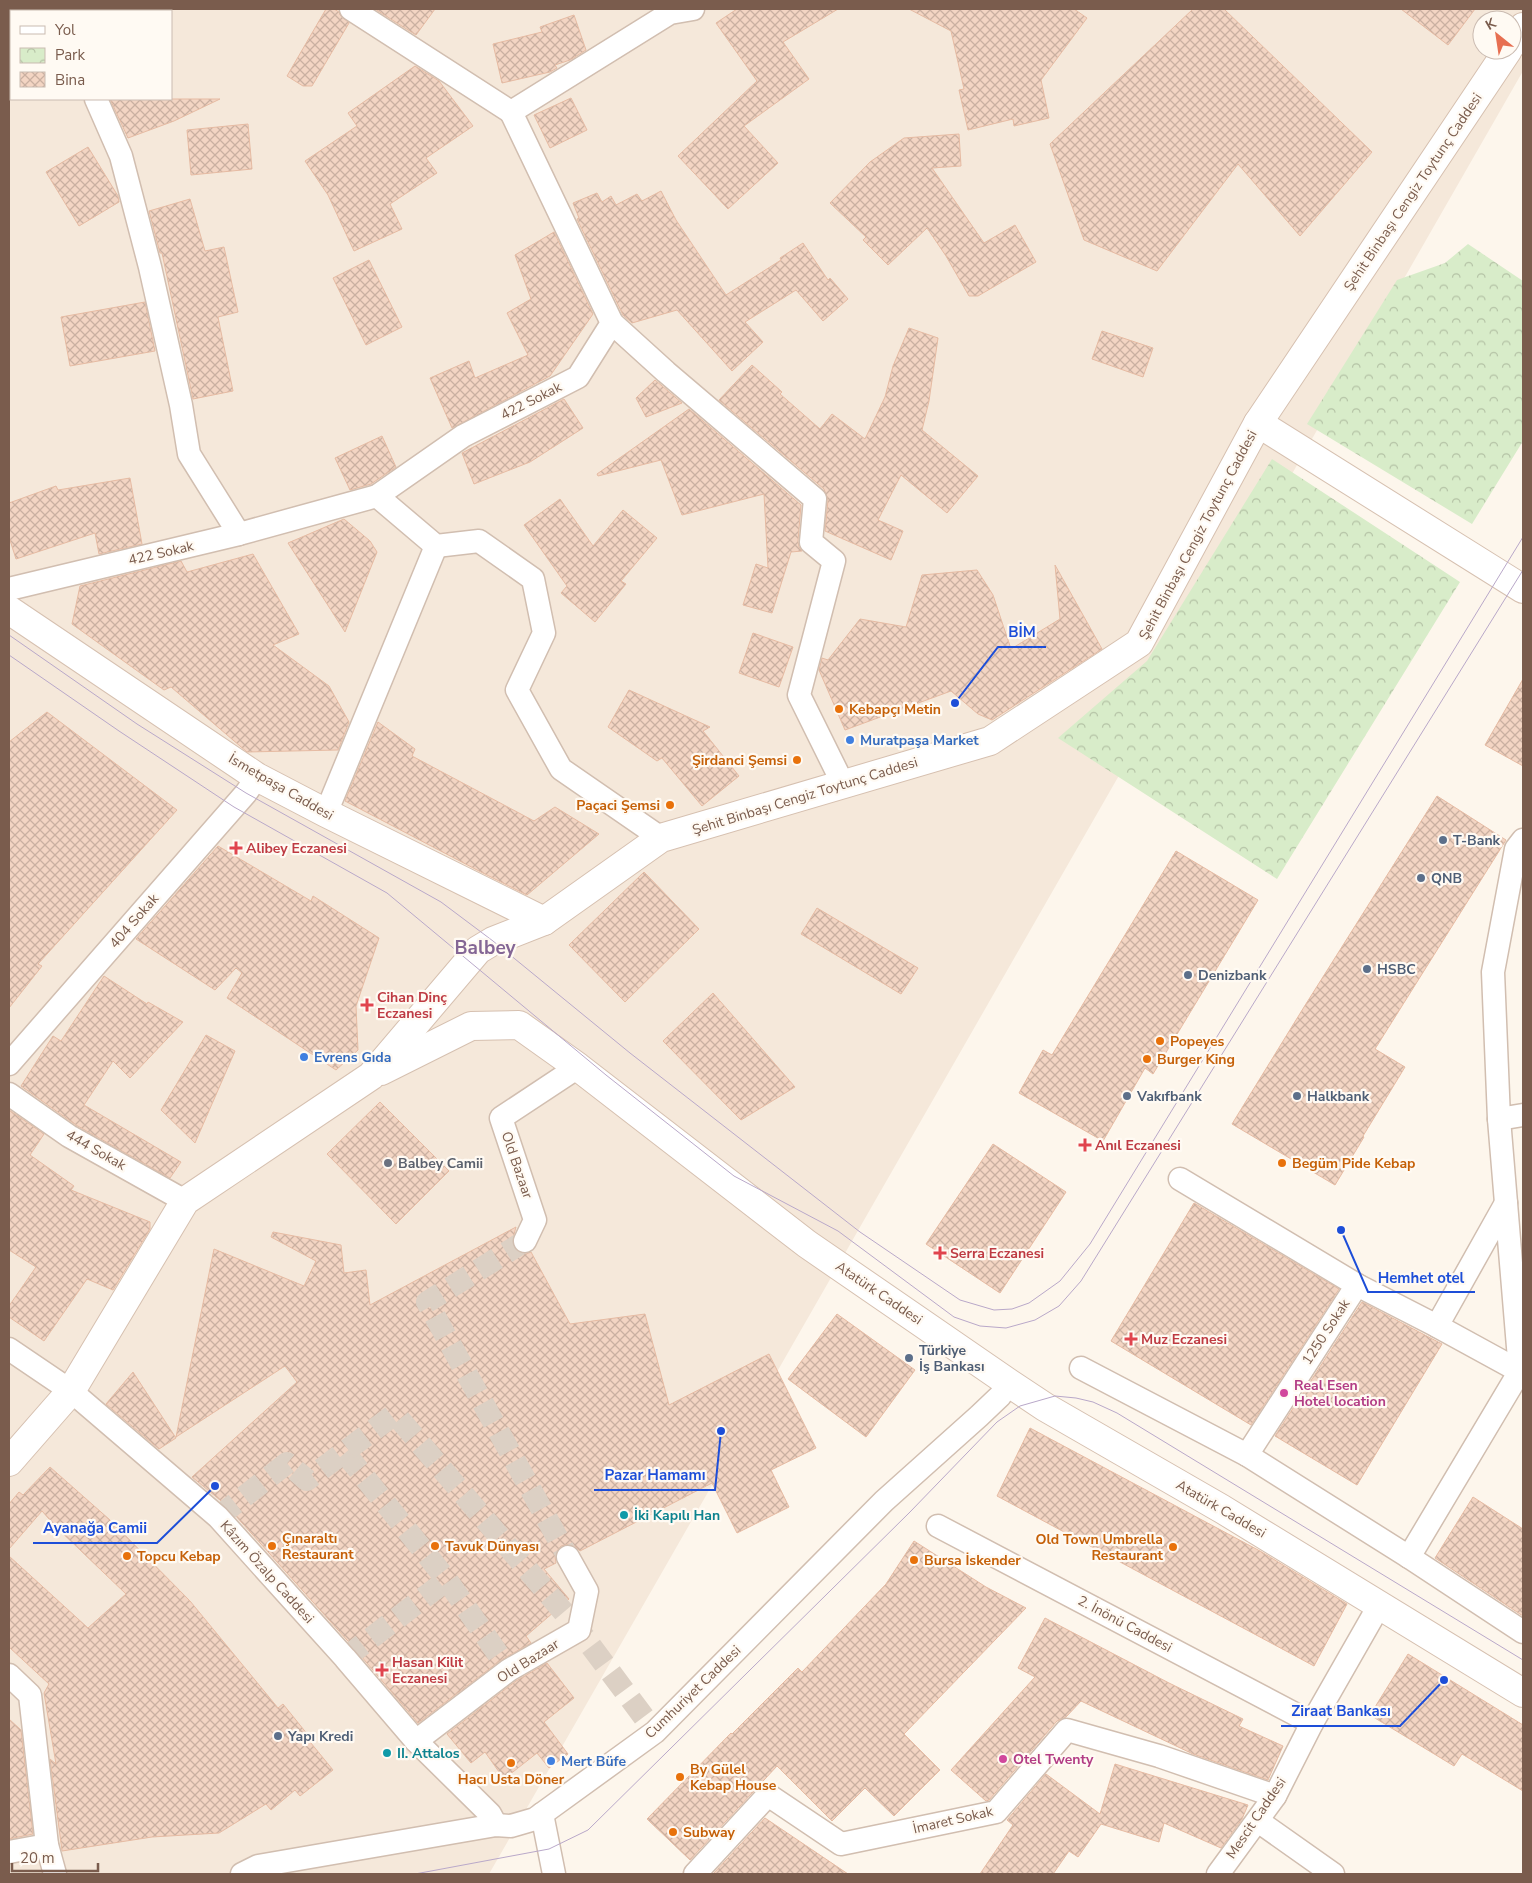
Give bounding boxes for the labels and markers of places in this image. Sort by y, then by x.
callout: BİM [998,617,1046,647]
place label: Kebapçı Metin [849,700,941,719]
marker: Kebapçı Metin [833,703,845,715]
place label: Muratpaşa Market [860,731,979,750]
marker: Muratpaşa Market [844,734,856,746]
place label: Şirdanci Şemsi [692,751,787,770]
marker: Şirdanci Şemsi [791,754,803,766]
place label: Paçaci Şemsi [576,796,660,815]
marker: Paçaci Şemsi [664,799,676,811]
place label: T-Bank [1453,831,1501,850]
marker: T-Bank [1437,834,1449,846]
place label: Alibey Eczanesi [246,839,347,858]
marker: Alibey Eczanesi [230,842,242,854]
place label: QNB [1431,869,1462,888]
marker: QNB [1415,872,1427,884]
place label: HSBC [1377,960,1416,979]
marker: HSBC [1361,963,1373,975]
place label: Denizbank [1198,966,1267,985]
marker: Denizbank [1182,969,1194,981]
place label: Cihan Dinç Eczanesi [377,988,447,1023]
marker: Cihan Dinç Eczanesi [361,999,373,1011]
place label: Popeyes [1170,1032,1225,1051]
marker: Popeyes [1154,1035,1166,1047]
place label: Evrens Gıda [314,1048,391,1067]
place label: Burger King [1157,1050,1235,1069]
marker: Evrens Gıda [298,1051,310,1063]
marker: Burger King [1141,1053,1153,1065]
place label: Vakıfbank [1136,1087,1202,1106]
place label: Halkbank [1307,1087,1370,1106]
marker: Vakıfbank [1121,1090,1133,1102]
marker: Halkbank [1291,1090,1303,1102]
place label: Anıl Eczanesi [1095,1136,1181,1155]
marker: Anıl Eczanesi [1079,1139,1091,1151]
place label: Balbey Camii [398,1154,483,1173]
place label: Begüm Pide Kebap [1292,1154,1415,1173]
marker: Balbey Camii [382,1157,394,1169]
marker: Begüm Pide Kebap [1276,1157,1288,1169]
place label: Serra Eczanesi [950,1244,1044,1263]
marker: Serra Eczanesi [934,1247,946,1259]
callout: Hemhet otel [1368,1262,1475,1292]
place label: Muz Eczanesi [1141,1330,1227,1349]
marker: Muz Eczanesi [1125,1333,1137,1345]
place label: Türkiye İş Bankası [919,1341,985,1376]
marker: Türkiye İş Bankası [903,1352,915,1364]
place label: Real Esen Hotel location [1294,1376,1386,1411]
marker: Real Esen Hotel location [1278,1387,1290,1399]
callout: Pazar Hamamı [594,1460,715,1490]
place label: İki Kapılı Han [634,1506,720,1525]
marker: İki Kapılı Han [618,1509,630,1521]
callout: Ayanağa Camii [33,1513,157,1543]
place label: Çınaraltı Restaurant [282,1529,354,1564]
place label: Old Town Umbrella Restaurant [1035,1530,1164,1565]
place label: Tavuk Dünyası [445,1537,539,1556]
marker: Çınaraltı Restaurant [266,1540,278,1552]
marker: Tavuk Dünyası [429,1540,441,1552]
marker: Old Town Umbrella Restaurant [1167,1541,1179,1553]
place label: Topcu Kebap [137,1547,221,1566]
marker: Topcu Kebap [121,1550,133,1562]
place label: Bursa İskender [924,1551,1021,1570]
marker: Bursa İskender [908,1554,920,1566]
place label: Hasan Kilit Eczanesi [392,1653,464,1688]
marker: Hasan Kilit Eczanesi [376,1664,388,1676]
callout: Ziraat Bankası [1281,1696,1400,1726]
place label: Yapı Kredi [287,1727,353,1746]
marker: Yapı Kredi [272,1730,284,1742]
place label: II. Attalos [397,1744,460,1763]
marker: II. Attalos [381,1747,393,1759]
place label: Otel Twenty [1013,1750,1094,1769]
place label: Mert Büfe [561,1752,626,1771]
marker: Otel Twenty [997,1753,1009,1765]
marker: Mert Büfe [545,1755,557,1767]
marker: Hacı Usta Döner [505,1757,517,1769]
place label: By Gülel Kebap House [690,1760,777,1795]
place label: Hacı Usta Döner [458,1770,565,1789]
marker: By Gülel Kebap House [674,1771,686,1783]
place label: Subway [683,1823,736,1842]
marker: Subway [667,1826,679,1838]

